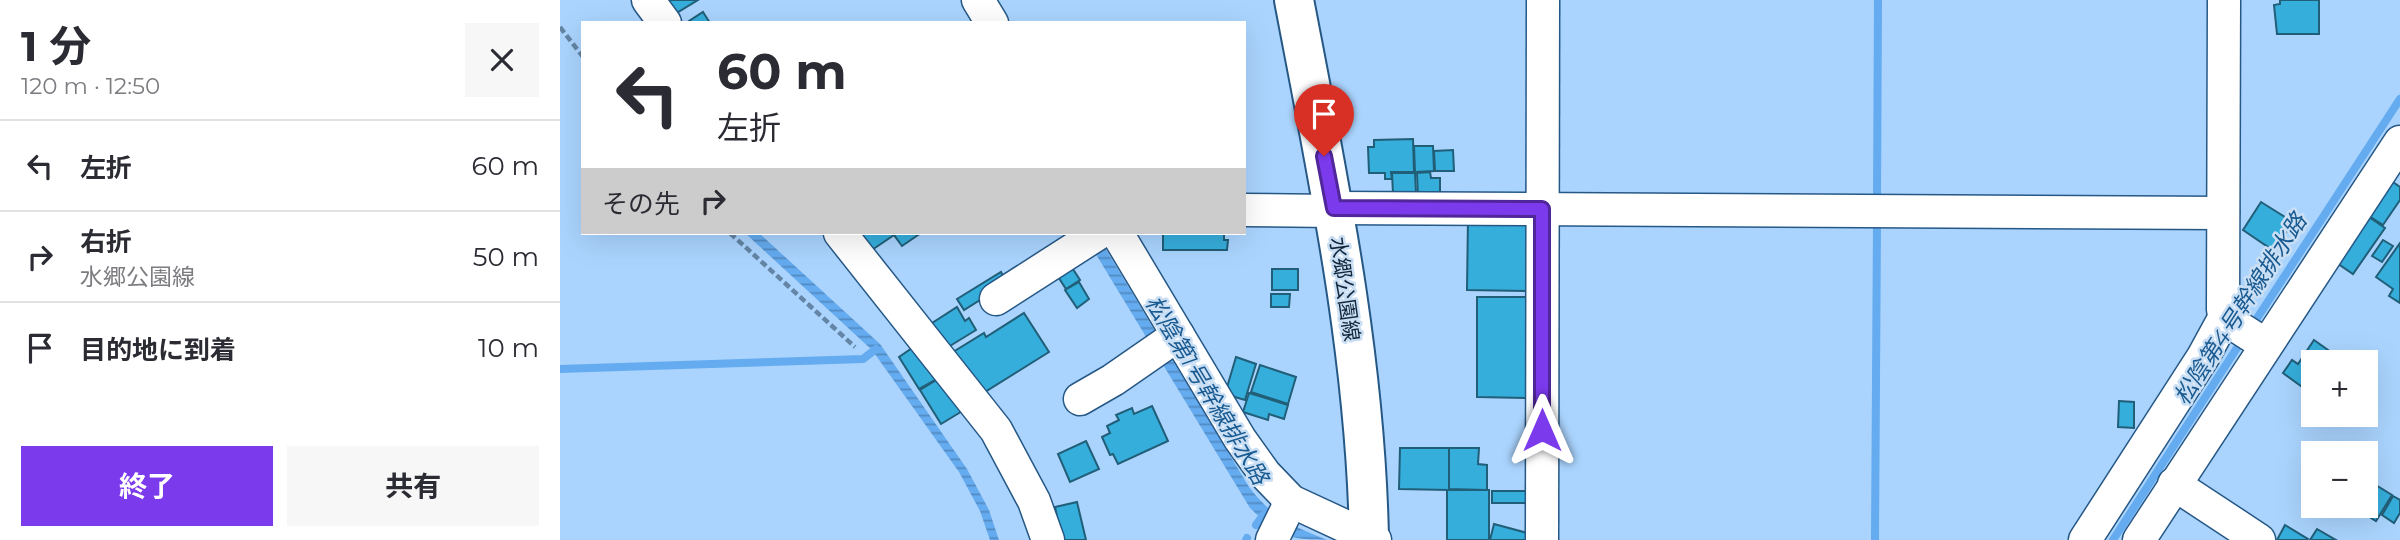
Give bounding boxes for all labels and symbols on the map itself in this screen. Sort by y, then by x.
pin [1294,84,1354,156]
water label: 松陰第4号幹線排水路 [2168,207,2313,410]
street label: 水郷公園線 [1325,235,1365,343]
water label: 松陰第1号幹線排水路 [1140,291,1275,491]
position arrow [1505,393,1579,467]

